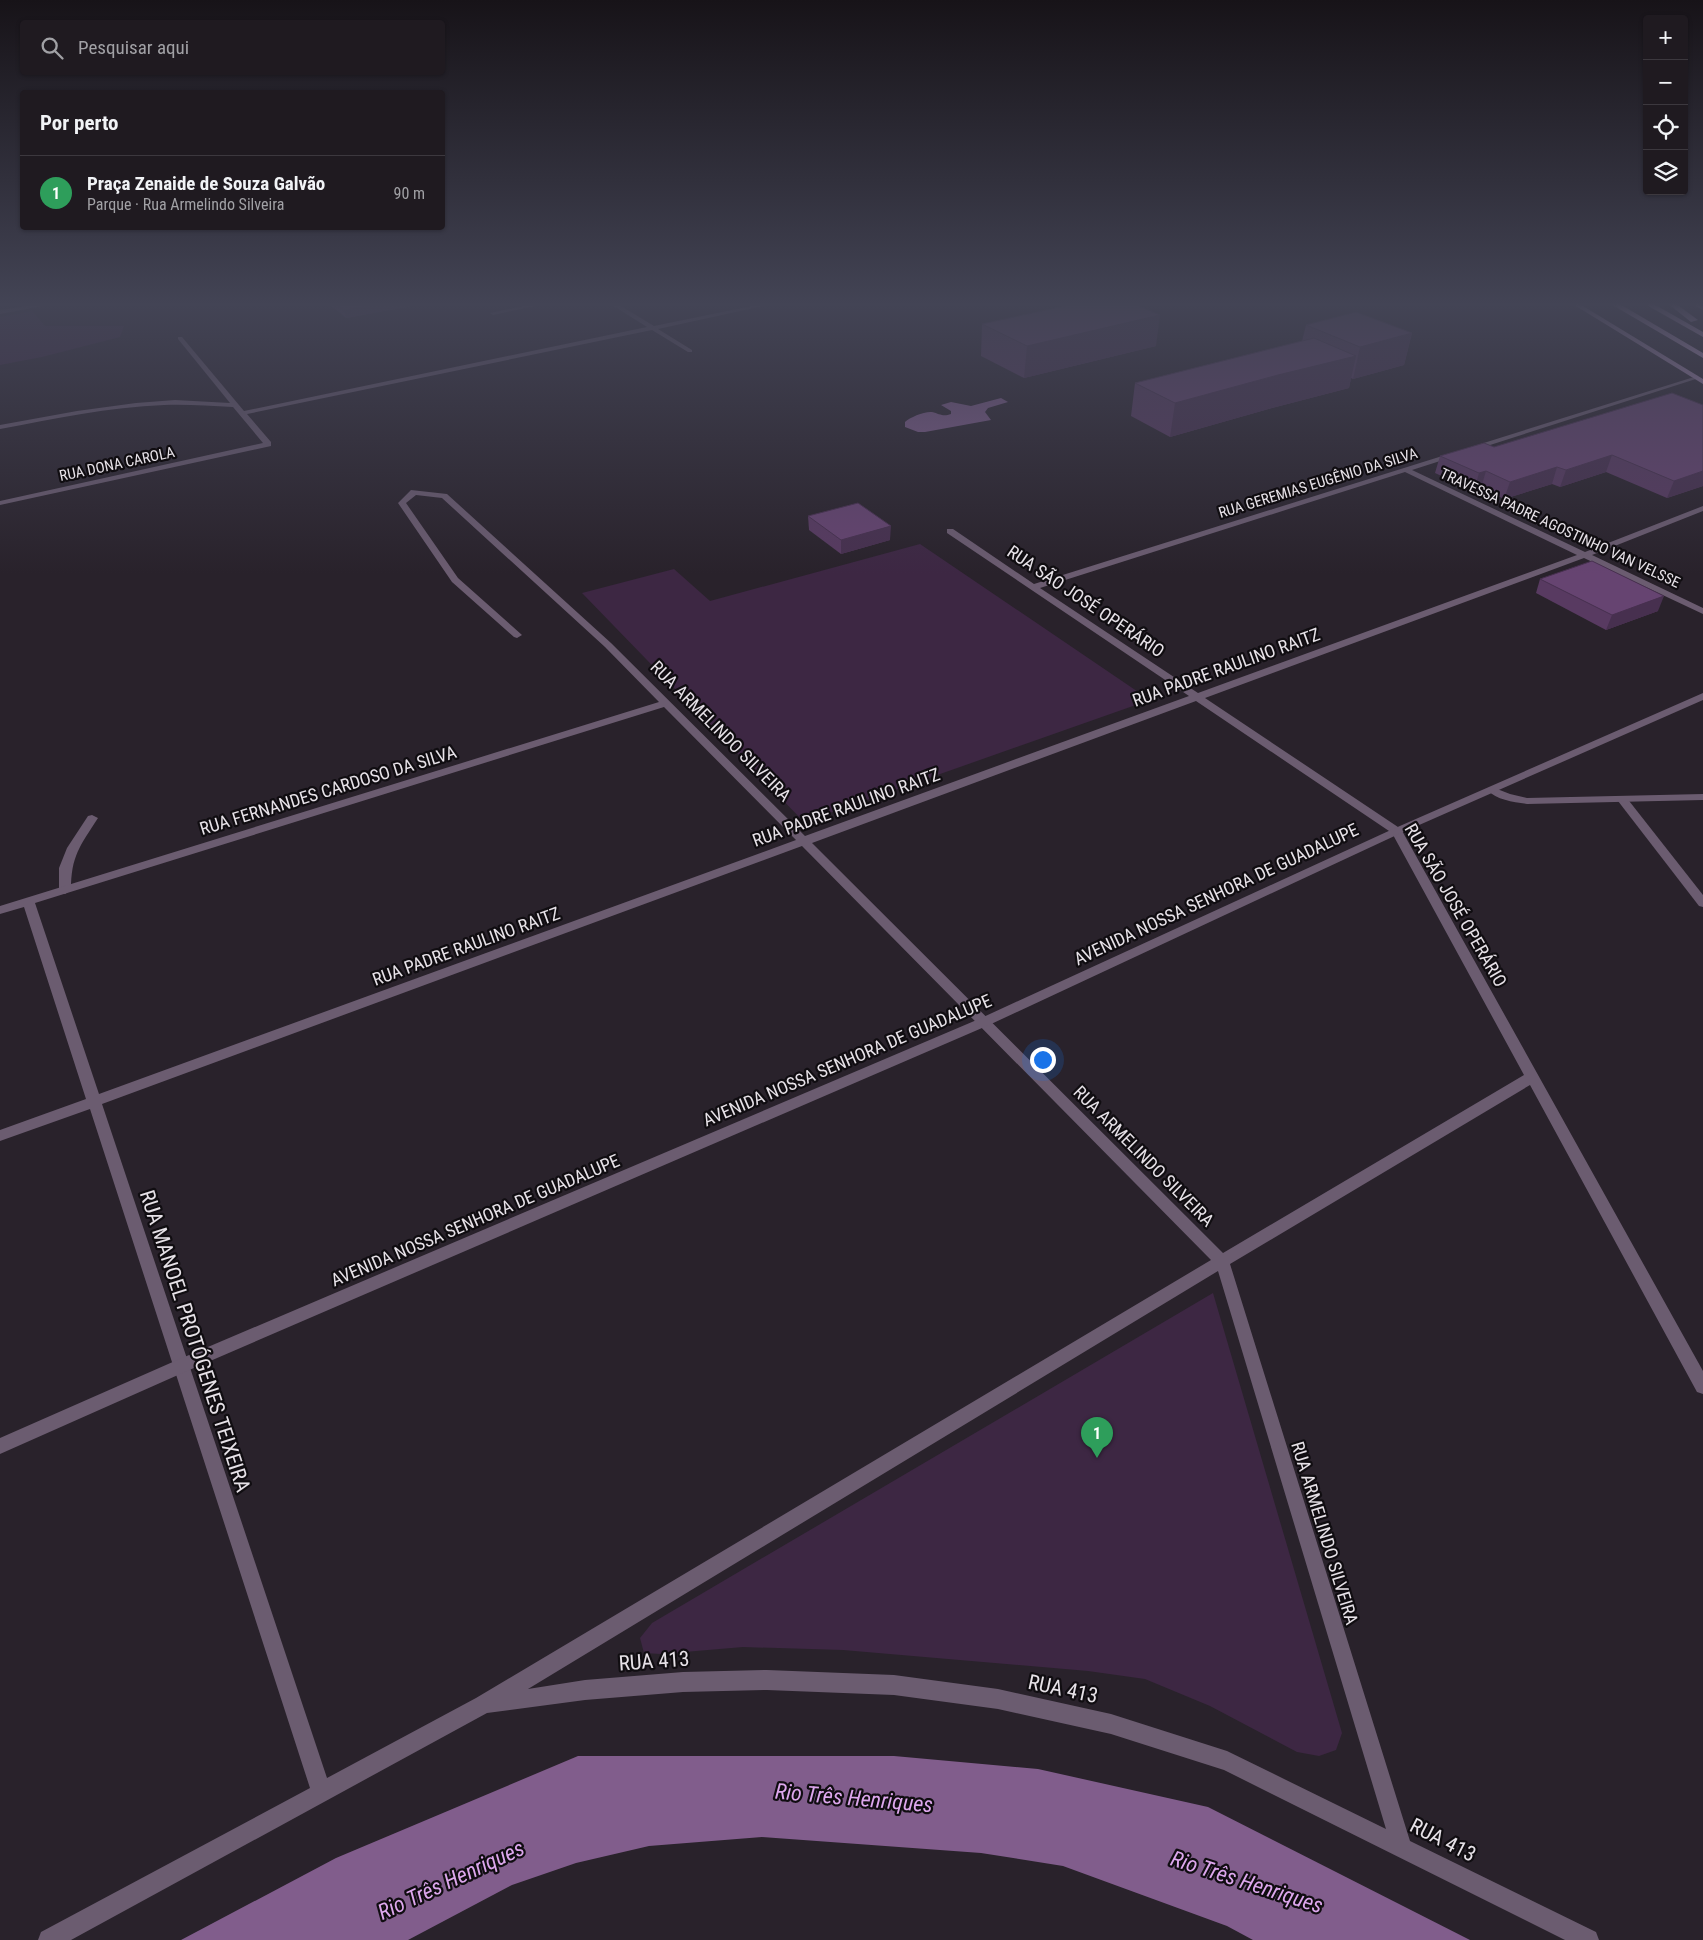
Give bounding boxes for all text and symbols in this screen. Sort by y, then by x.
map controls [1643,15,1688,195]
button: + [1643,15,1688,60]
search box [20,20,445,75]
icon: search [38,34,66,62]
text: Pesquisar aqui [78,36,189,59]
button: − [1643,60,1688,105]
button: locate [1643,105,1688,150]
text: Por perto [40,111,119,135]
button: layers [1643,150,1688,195]
text: Praça Zenaide de Souza Galvão [87,172,325,195]
text: 1 [52,184,60,203]
text: 90 m [393,184,425,203]
text: Parque · Rua Armelindo Silveira [87,195,284,214]
street label: RUA DONA CAROLA [58,443,177,485]
street label: RUA GEREMIAS EUGÊNIO DA SILVA [1216,444,1420,522]
street label: TRAVESSA PADRE AGOSTINHO VAN VELSSE [1437,464,1683,592]
street label: RUA SÃO JOSÉ OPERÁRIO [1003,541,1169,661]
street label: RUA PADRE RAULINO RAITZ [1129,623,1323,711]
street label: RUA ARMELINDO SILVEIRA [646,656,796,806]
street label: RUA FERNANDES CARDOSO DA SILVA [197,741,460,839]
street label: RUA PADRE RAULINO RAITZ [749,763,943,851]
street label: AVENIDA NOSSA SENHORA DE GUADALUPE [1070,819,1362,969]
street label: RUA SÃO JOSÉ OPERÁRIO [1401,820,1511,990]
street label: RUA PADRE RAULINO RAITZ [369,902,563,990]
street label: AVENIDA NOSSA SENHORA DE GUADALUPE [700,989,994,1131]
your location [1030,1047,1056,1073]
street label: RUA ARMELINDO SILVEIRA [1069,1081,1219,1231]
street label: AVENIDA NOSSA SENHORA DE GUADALUPE [328,1149,622,1291]
street label: RUA MANOEL PROTÓGENES TEIXEIRA [135,1187,255,1495]
pin: 1 [1081,1417,1113,1458]
street label: RUA ARMELINDO SILVEIRA [1287,1439,1363,1628]
street label: RUA 413 [618,1647,690,1675]
street label: RUA 413 [1026,1670,1100,1708]
water label: Rio Três Henriques [774,1779,934,1817]
street label: RUA 413 [1406,1813,1480,1867]
water label: Rio Três Henriques [374,1835,528,1925]
water label: Rio Três Henriques [1168,1846,1326,1918]

